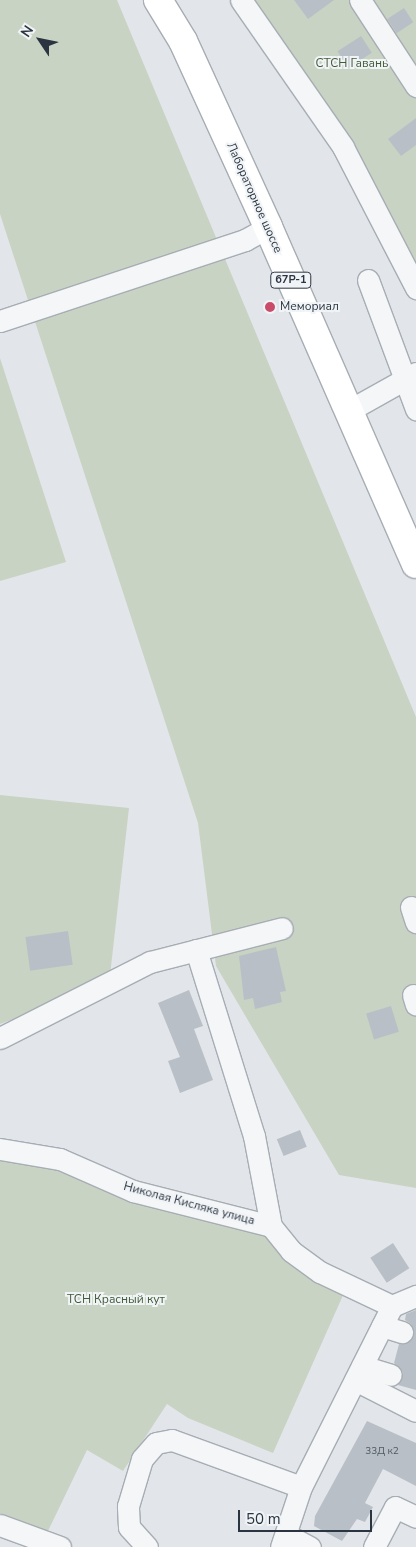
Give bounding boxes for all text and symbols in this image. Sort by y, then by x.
north arrow [15,15,65,65]
text: N [16,22,38,41]
park label: СТСН Гавань [316,57,388,71]
street label: Лабораторное шоссе [223,141,285,255]
road number: 67Р-1 [270,272,312,288]
place label: Мемориал [280,300,339,314]
marker: Мемориал [264,301,276,313]
street label: Николая Кисляка улица [122,1180,256,1228]
park label: ТСН Красный кут [67,1293,165,1307]
house number: 33Д к2 [365,1446,399,1458]
scale bar [241,1500,375,1532]
text: 50 m [246,1509,281,1529]

